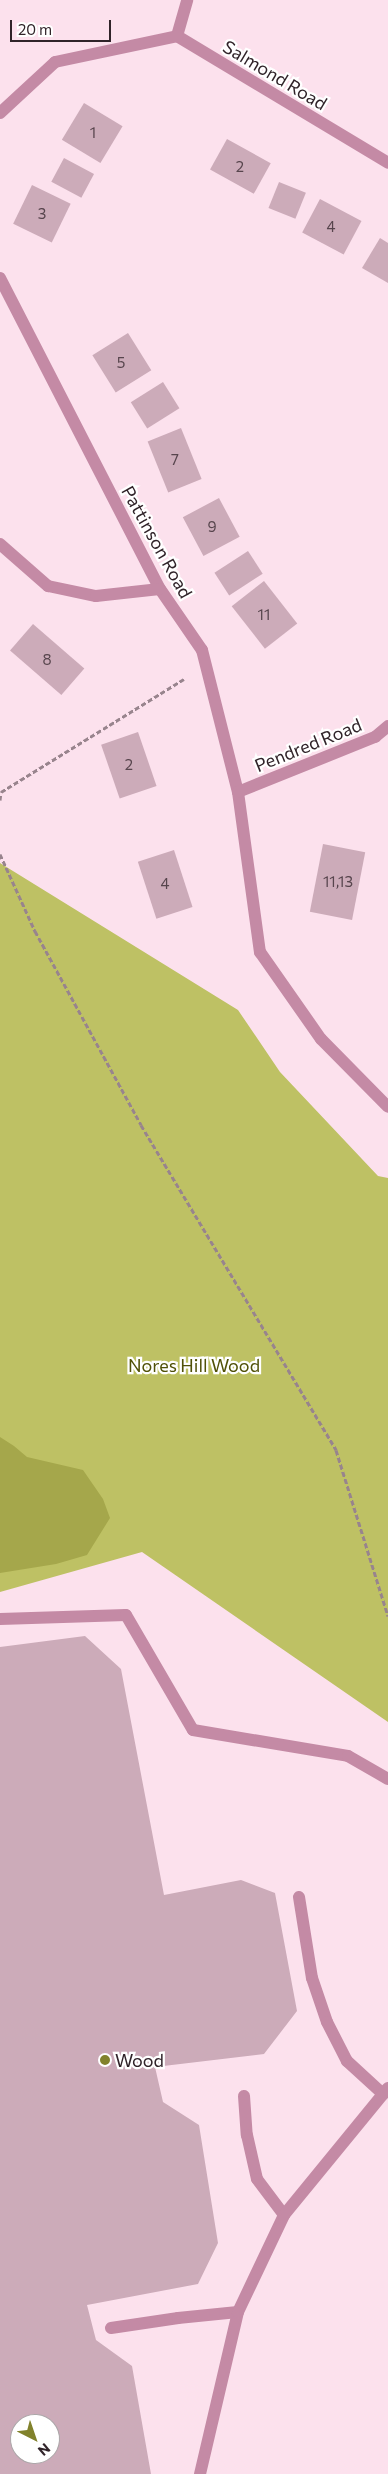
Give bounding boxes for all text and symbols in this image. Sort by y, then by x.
scale bar [12,10,114,42]
text: 20 m [18,20,52,38]
street label: Salmond Road [219,36,331,114]
house number: 1 [90,124,96,142]
house number: 2 [236,158,244,176]
house number: 3 [38,205,46,223]
house number: 4 [327,218,335,236]
house number: 5 [117,354,125,372]
house number: 7 [171,451,179,469]
street label: Pattinson Road [117,482,197,602]
house number: 9 [207,518,217,536]
house number: 11 [258,606,270,624]
house number: 8 [42,651,52,669]
street label: Pendred Road [251,714,365,776]
house number: 2 [125,756,133,774]
house number: 11,13 [323,873,353,891]
house number: 4 [161,875,169,893]
park label: Nores Hill Wood [128,1354,260,1376]
place label: Wood [115,2049,164,2071]
marker: Wood [99,2054,111,2066]
north arrow [10,2414,60,2464]
text: N [35,2440,54,2460]

